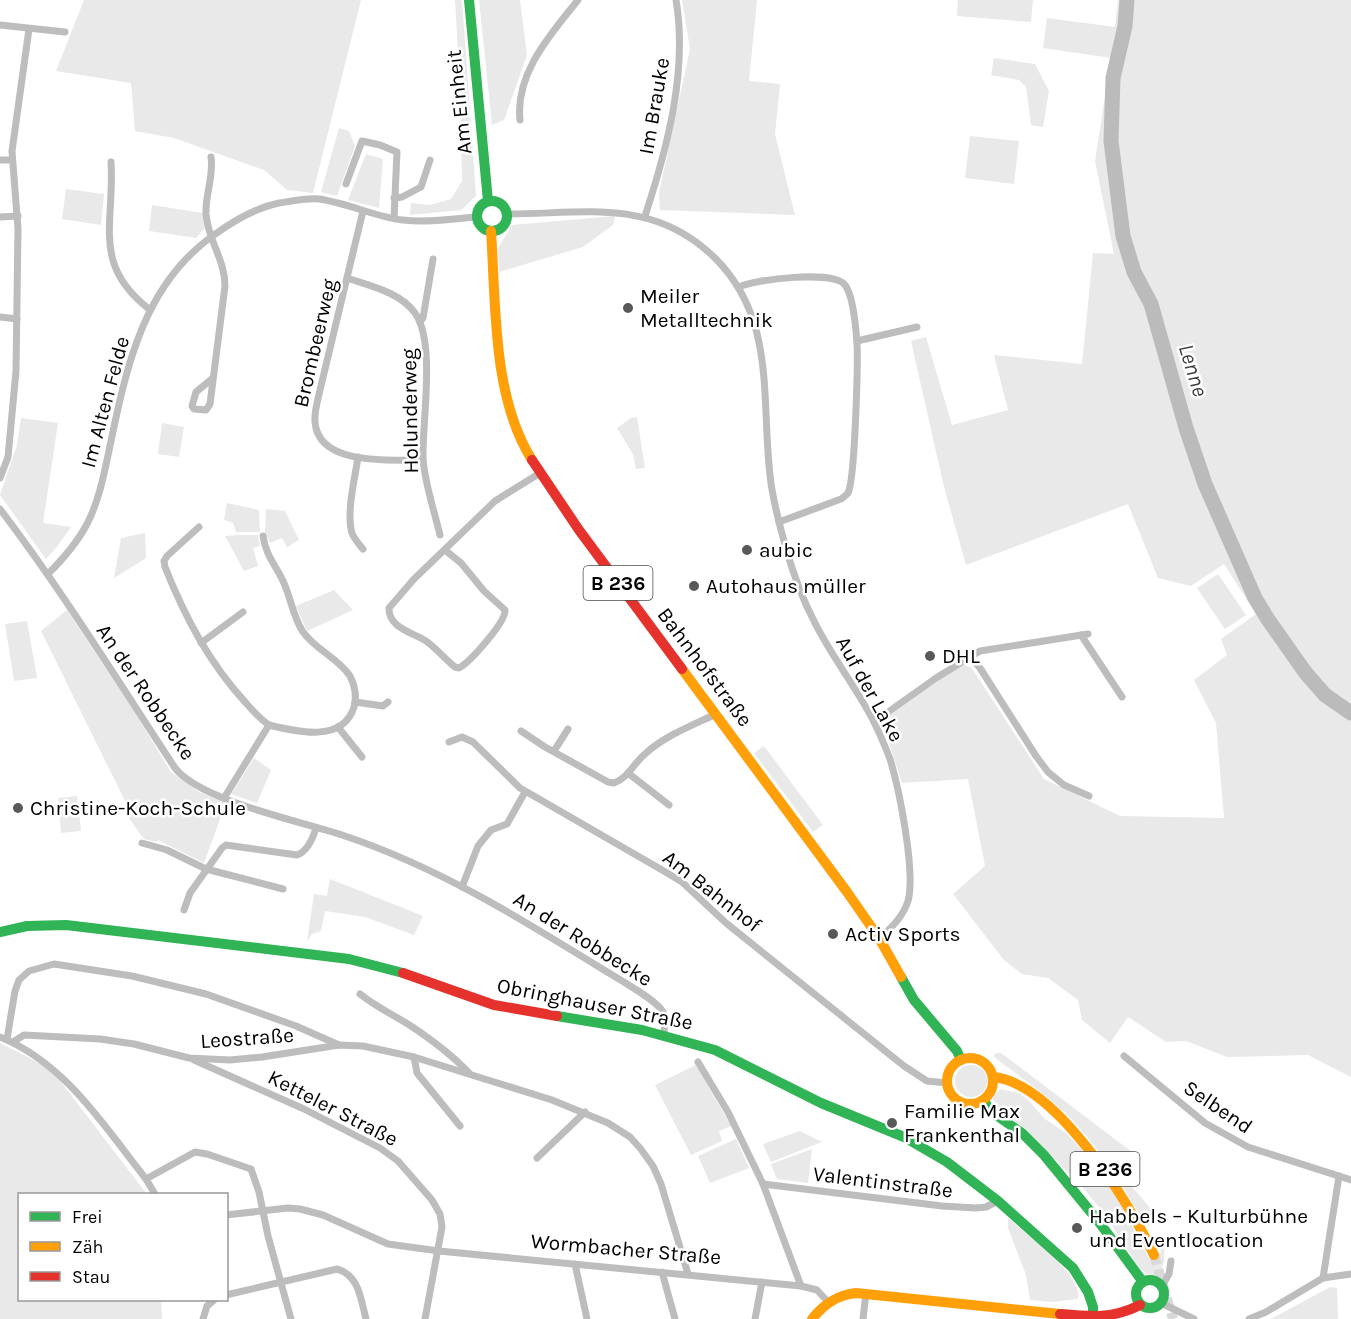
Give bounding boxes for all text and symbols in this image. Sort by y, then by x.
street label: Am Einheit [442,48,476,155]
street label: Im Brauke [634,56,674,156]
street label: Brombeerweg [289,276,341,410]
place label: Meiler Metalltechnik [640,284,773,332]
marker: Meiler Metalltechnik [621,301,635,315]
street label: Im Alten Felde [76,334,134,470]
water label: Lenne [1173,341,1213,400]
street label: Holunderweg [397,348,423,474]
place label: aubic [759,538,813,562]
marker: aubic [740,543,754,557]
road number: B 236 [584,566,652,600]
place label: Autohaus müller [706,574,866,598]
marker: Autohaus müller [687,579,701,593]
street label: Bahnhofstraße [653,603,757,731]
street label: An der Robbecke [92,619,200,765]
street label: Auf der Lake [831,632,909,746]
place label: DHL [942,644,980,668]
marker: DHL [923,649,937,663]
place label: Christine-Koch-Schule [30,796,246,820]
marker: Christine-Koch-Schule [11,801,25,815]
street label: Am Bahnhof [658,845,767,937]
street label: An der Robbecke [509,887,657,991]
place label: Activ Sports [845,922,961,946]
marker: Activ Sports [826,927,840,941]
street label: Obringhauser Straße [495,973,695,1035]
street label: Leostraße [199,1023,295,1053]
street label: Ketteler Straße [264,1065,402,1151]
street label: Selbend [1179,1075,1257,1139]
place label: Familie Max Frankenthal [904,1099,1020,1147]
marker: Familie Max Frankenthal [885,1116,899,1130]
road number: B 236 [1070,1152,1140,1186]
street label: Valentinstraße [812,1162,954,1202]
legend [18,1193,228,1301]
place label: Habbels – Kulturbühne und Eventlocation [1089,1204,1308,1252]
text: Frei [72,1206,103,1228]
marker: Habbels – Kulturbühne und Eventlocation [1070,1221,1084,1235]
street label: Wormbacher Straße [530,1229,722,1269]
text: Zäh [72,1236,103,1258]
text: Stau [72,1266,110,1288]

